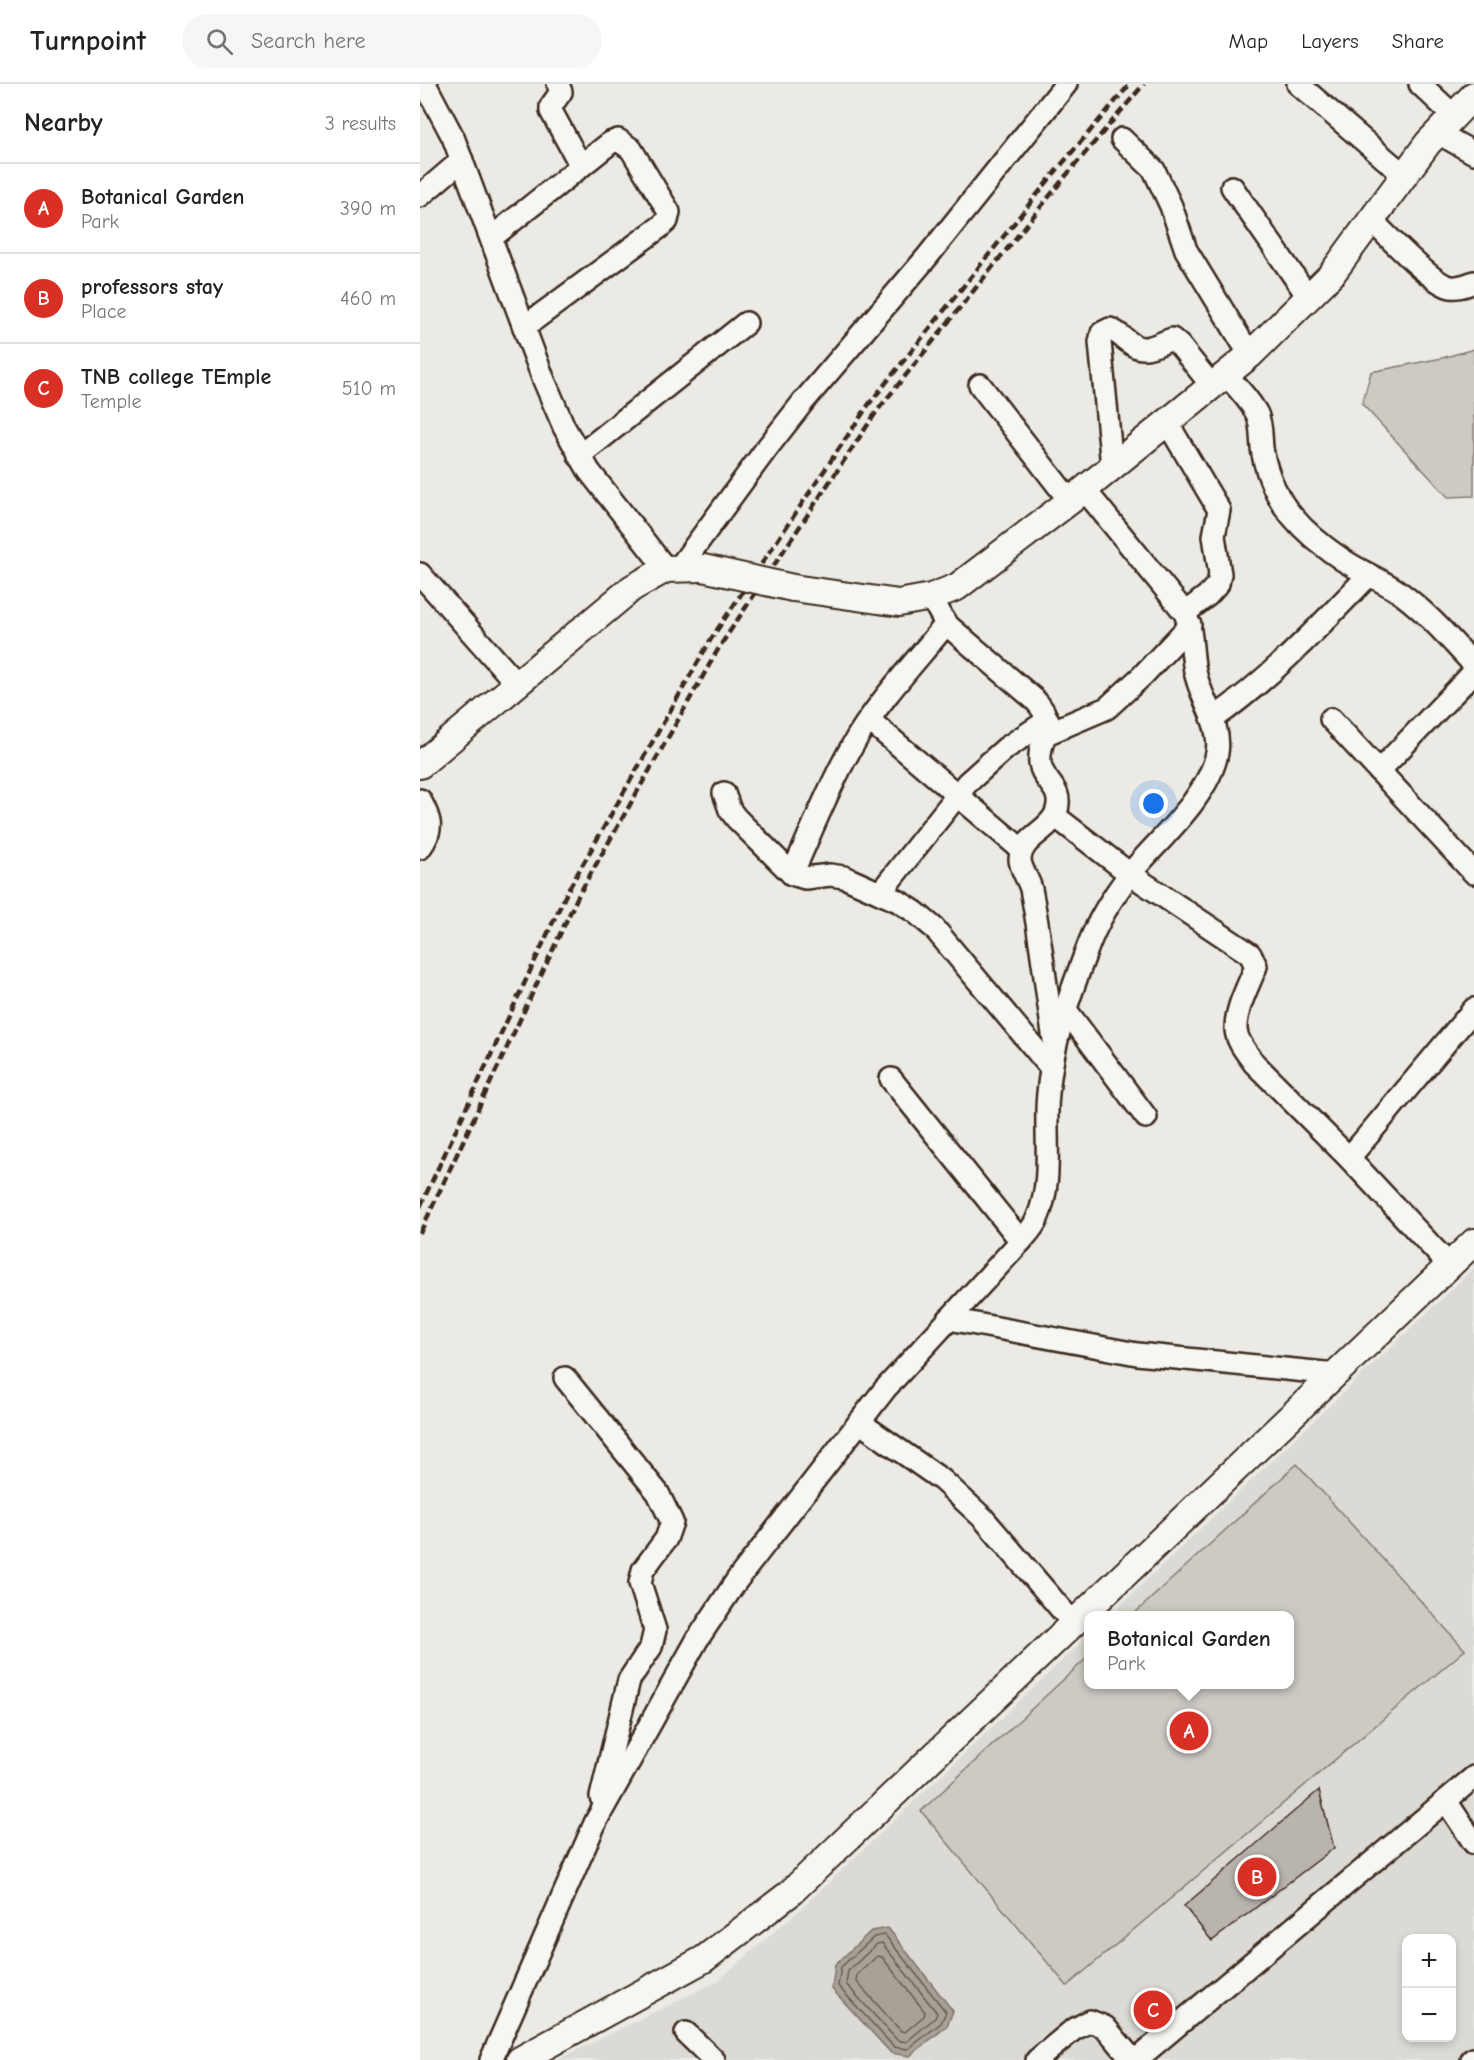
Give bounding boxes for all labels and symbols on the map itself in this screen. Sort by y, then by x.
your location [1139,789,1168,818]
pin: A [1170,1708,1208,1754]
pin: B [1238,1854,1276,1900]
pin: C [1134,1988,1172,2032]

